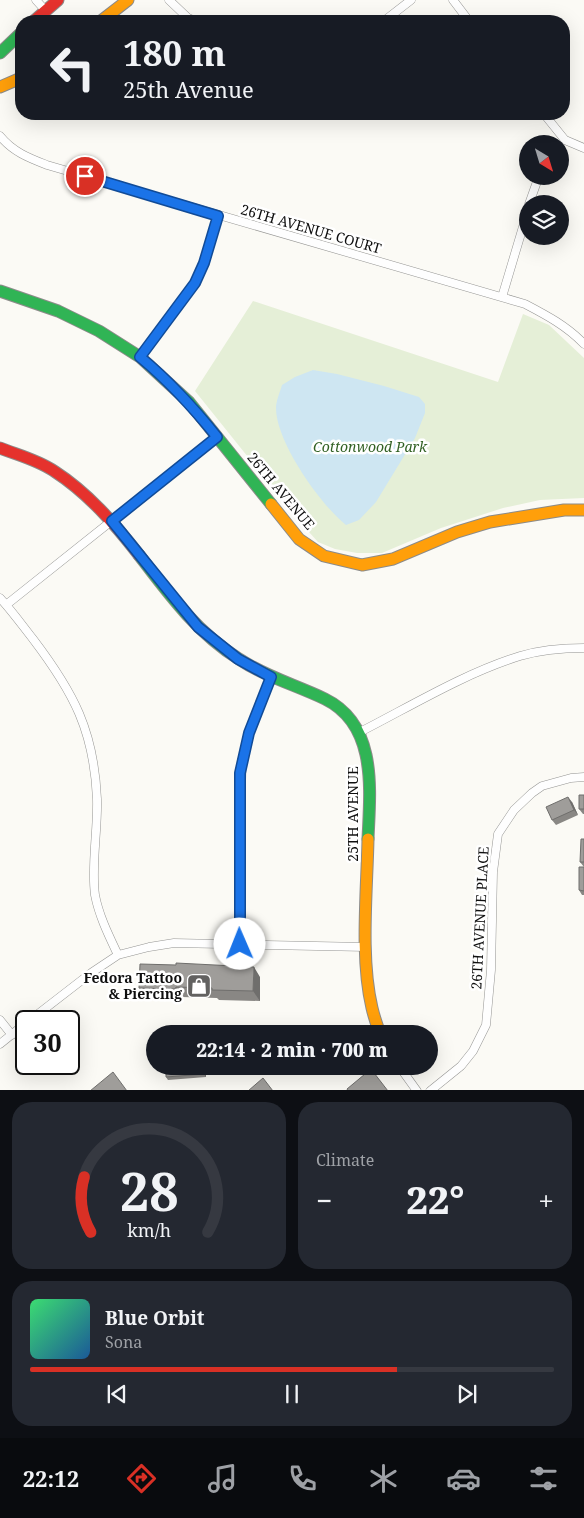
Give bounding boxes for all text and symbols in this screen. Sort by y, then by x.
text: 180 m [123,29,226,76]
icon: left [40,35,105,100]
text: 25th Avenue [123,74,254,104]
north arrow [519,135,569,185]
map controls [519,135,569,245]
pin [64,155,106,197]
icon: arrive [71,162,99,190]
button: layers [519,195,569,245]
street label: 26TH AVENUE COURT [239,199,384,258]
park label: Cottonwood Park [313,437,428,456]
street label: 26TH AVENUE [243,448,319,534]
street label: 25TH AVENUE [343,766,362,862]
street label: 26TH AVENUE PLACE [466,846,493,990]
position arrow [213,917,265,969]
place label: Fedora Tattoo & Piercing [83,968,182,1003]
shop icon: Fedora Tattoo & Piercing [186,973,212,999]
speed limit sign: 30 [15,1010,80,1075]
text: 22:14 · 2 min · 700 m [196,1037,388,1063]
text: Climate [316,1149,374,1171]
text: 28 [120,1155,178,1226]
text: 22° [406,1173,464,1225]
text: − [316,1181,332,1219]
text: + [538,1181,554,1219]
text: km/h [127,1218,171,1242]
text: Blue Orbit [105,1305,205,1331]
text: Sona [105,1331,142,1353]
icon: previous [103,1380,131,1408]
icon: pause [278,1380,306,1408]
icon: next [453,1380,481,1408]
icon: directions [124,1461,159,1496]
icon: music [205,1461,240,1496]
icon: phone [285,1461,320,1496]
icon: climate [366,1461,401,1496]
icon: car [446,1461,481,1496]
icon: filters [526,1461,561,1496]
text: 22:12 [23,1463,79,1493]

